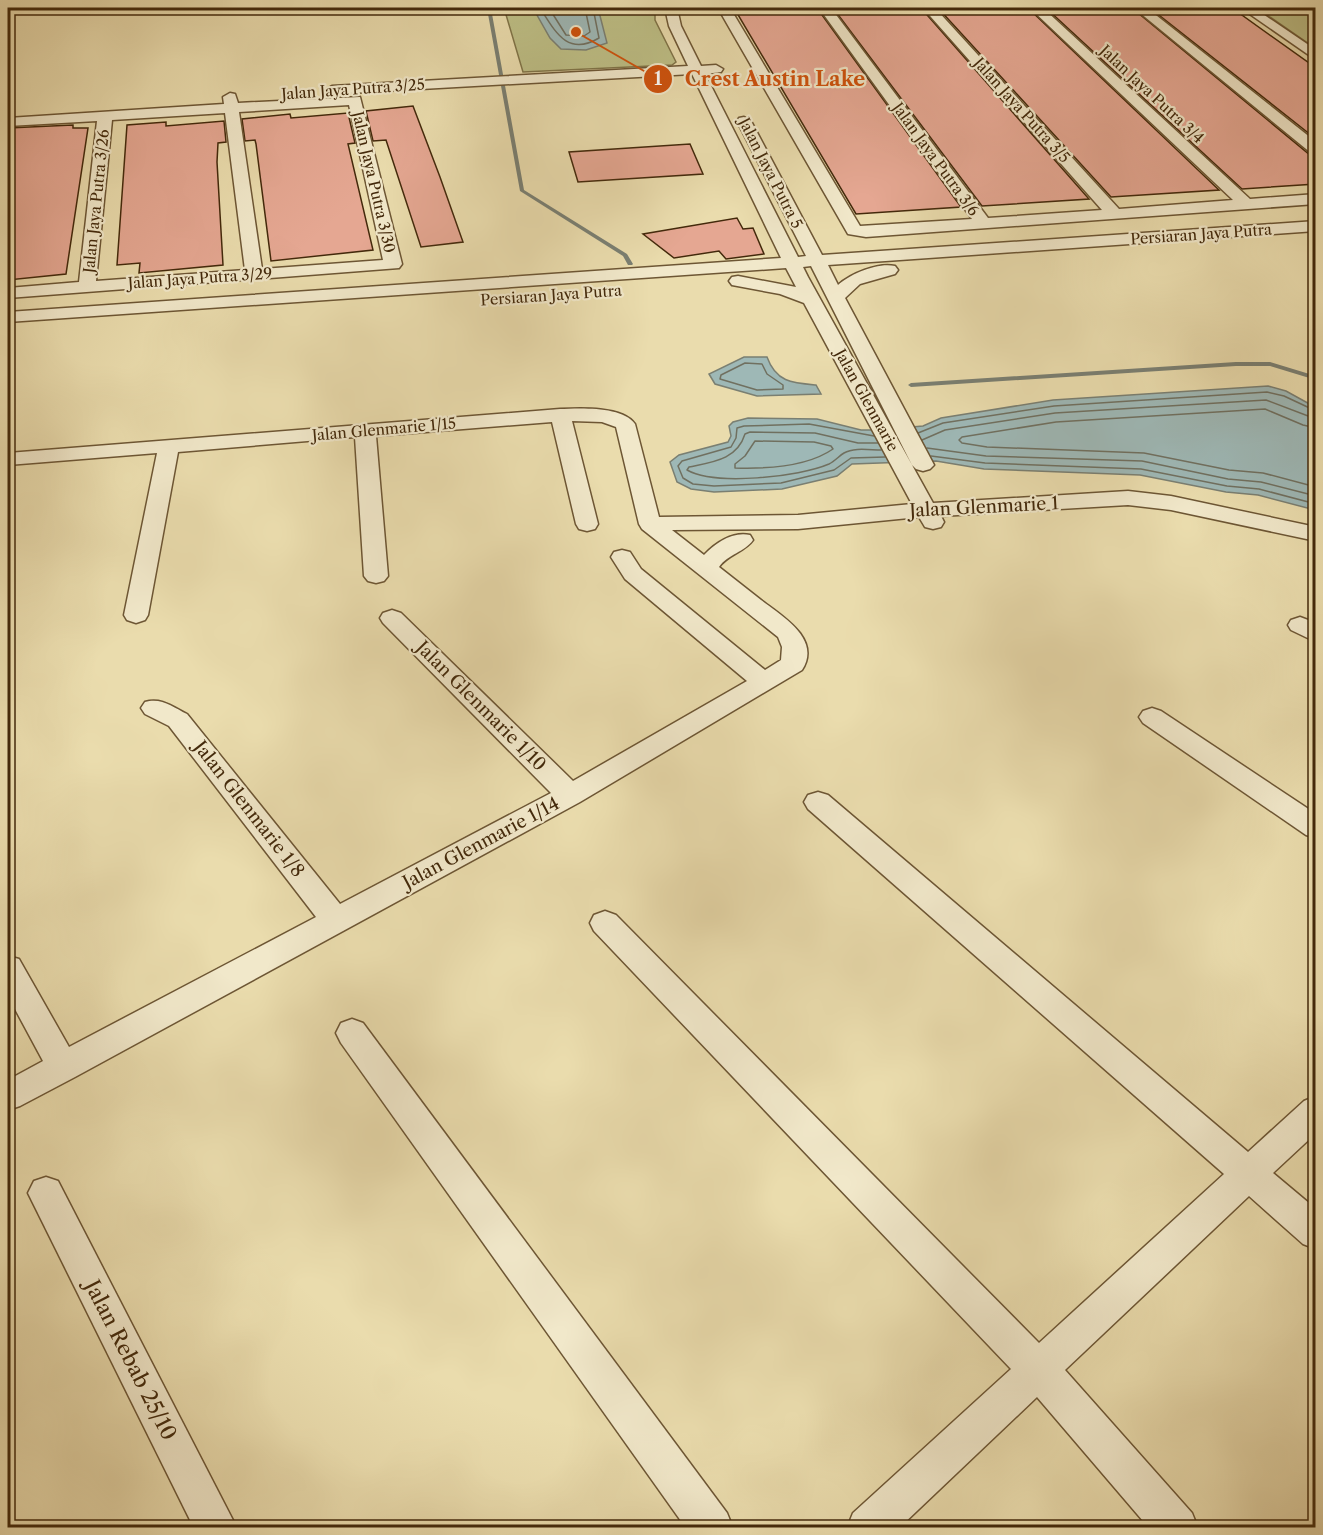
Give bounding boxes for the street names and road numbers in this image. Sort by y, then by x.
street label: Jalan Jaya Putra 3/4 [1095,40,1208,147]
street label: Jalan Jaya Putra 3/5 [968,52,1074,167]
street label: Jalan Jaya Putra 3/25 [279,75,425,104]
street label: Jalan Jaya Putra 3/6 [887,97,984,220]
street label: Jalan Jaya Putra 3/30 [348,107,400,255]
street label: Jalan Jaya Putra 5 [734,113,807,232]
street label: Jalan Jaya Putra 3/26 [79,128,113,276]
street label: Persiaran Jaya Putra [1130,220,1272,248]
street label: Jalan Jaya Putra 3/29 [125,263,273,293]
street label: Persiaran Jaya Putra [480,281,622,309]
street label: Jalan Glenmarie [830,344,903,455]
street label: Jalan Glenmarie 1/15 [309,413,457,445]
street label: Jalan Glenmarie 1 [906,492,1060,522]
street label: Jalan Glenmarie 1/10 [409,634,551,776]
street label: Jalan Glenmarie 1/8 [187,734,309,881]
street label: Jalan Glenmarie 1/14 [396,792,563,895]
street label: Jalan Rebab 25/10 [78,1273,182,1444]

